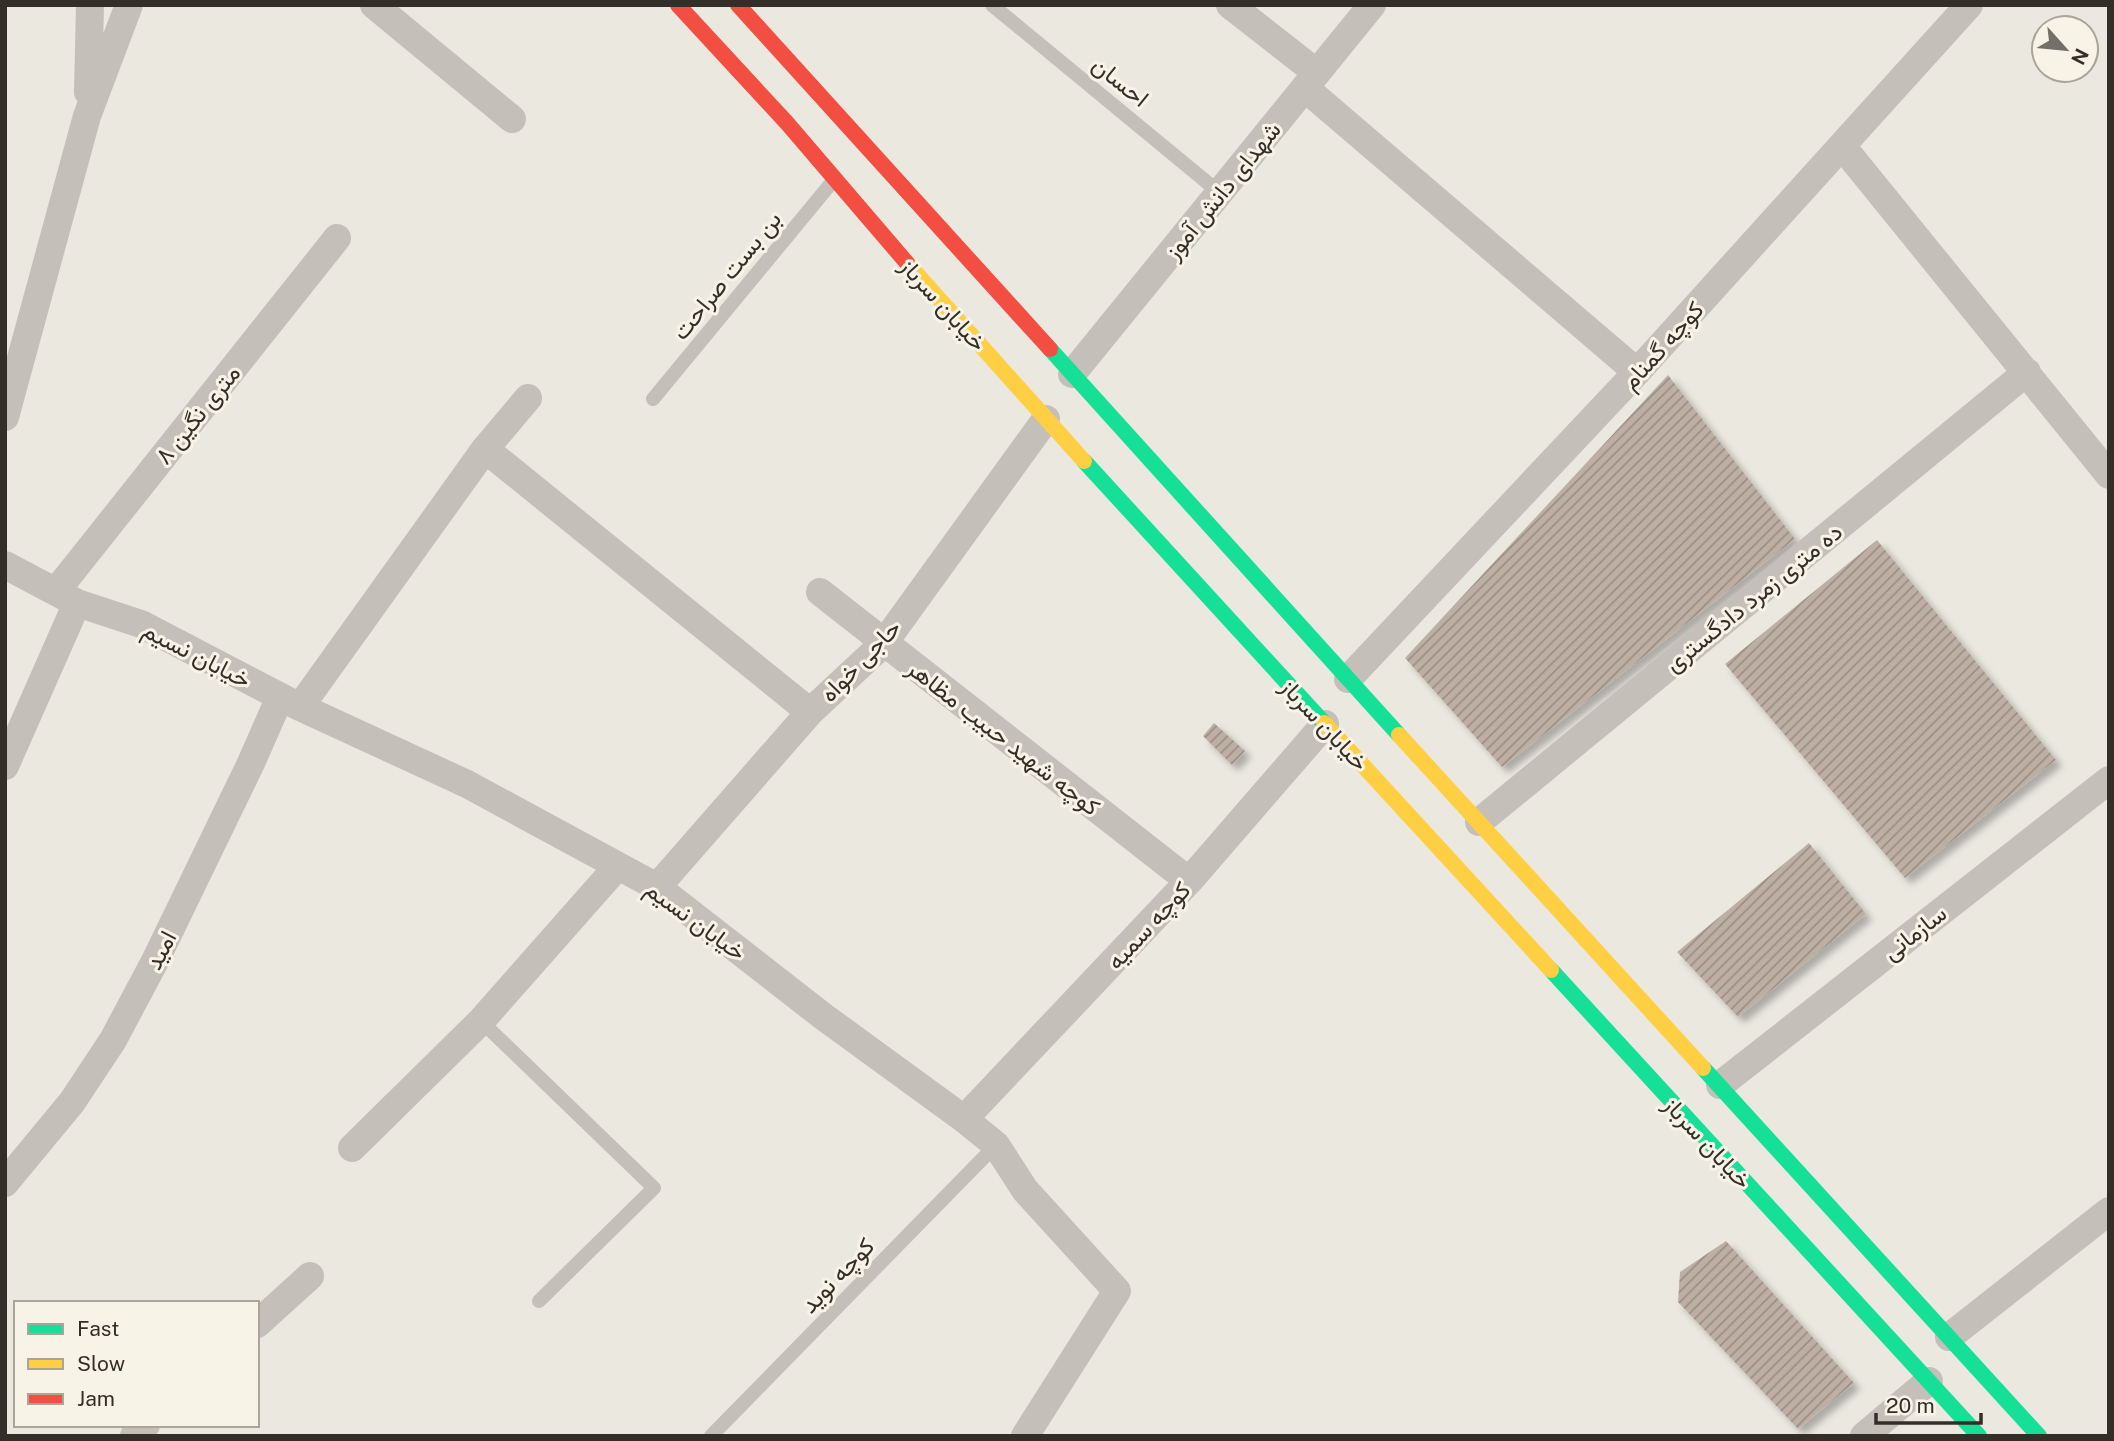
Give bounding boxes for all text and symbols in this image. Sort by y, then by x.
north arrow [2030,14,2100,84]
text: N [2067,45,2093,68]
street label: احسان [1087,50,1155,112]
street label: شهدای دانش آموز [1157,116,1287,266]
street label: بن بست صراحت [666,205,788,346]
street label: خیابان سرباز [893,251,993,358]
street label: کوچه گمنام [1615,295,1711,397]
street label: ۸ متری نگین [149,359,247,470]
street label: ده متری زمرد دادگستری [1659,517,1848,679]
street label: حاجی خواه [814,613,907,708]
street label: خیابان نسیم [137,615,256,696]
street label: کوچه شهید حبیب مظاهر [900,653,1106,823]
street label: خیابان سرباز [1273,671,1375,777]
street label: خیابان نسیم [638,874,752,968]
street label: کوچه سمیه [1100,875,1198,977]
street label: سازمانی [1877,898,1953,967]
street label: امید [138,926,182,975]
street label: خیابان سرباز [1656,1089,1758,1195]
street label: کوچه نوید [794,1232,882,1320]
legend [14,1301,259,1427]
text: Fast [77,1316,119,1341]
text: Slow [77,1351,125,1376]
scale bar [1876,1382,1981,1426]
text: Jam [77,1386,115,1411]
text: 20 m [1886,1393,1935,1418]

